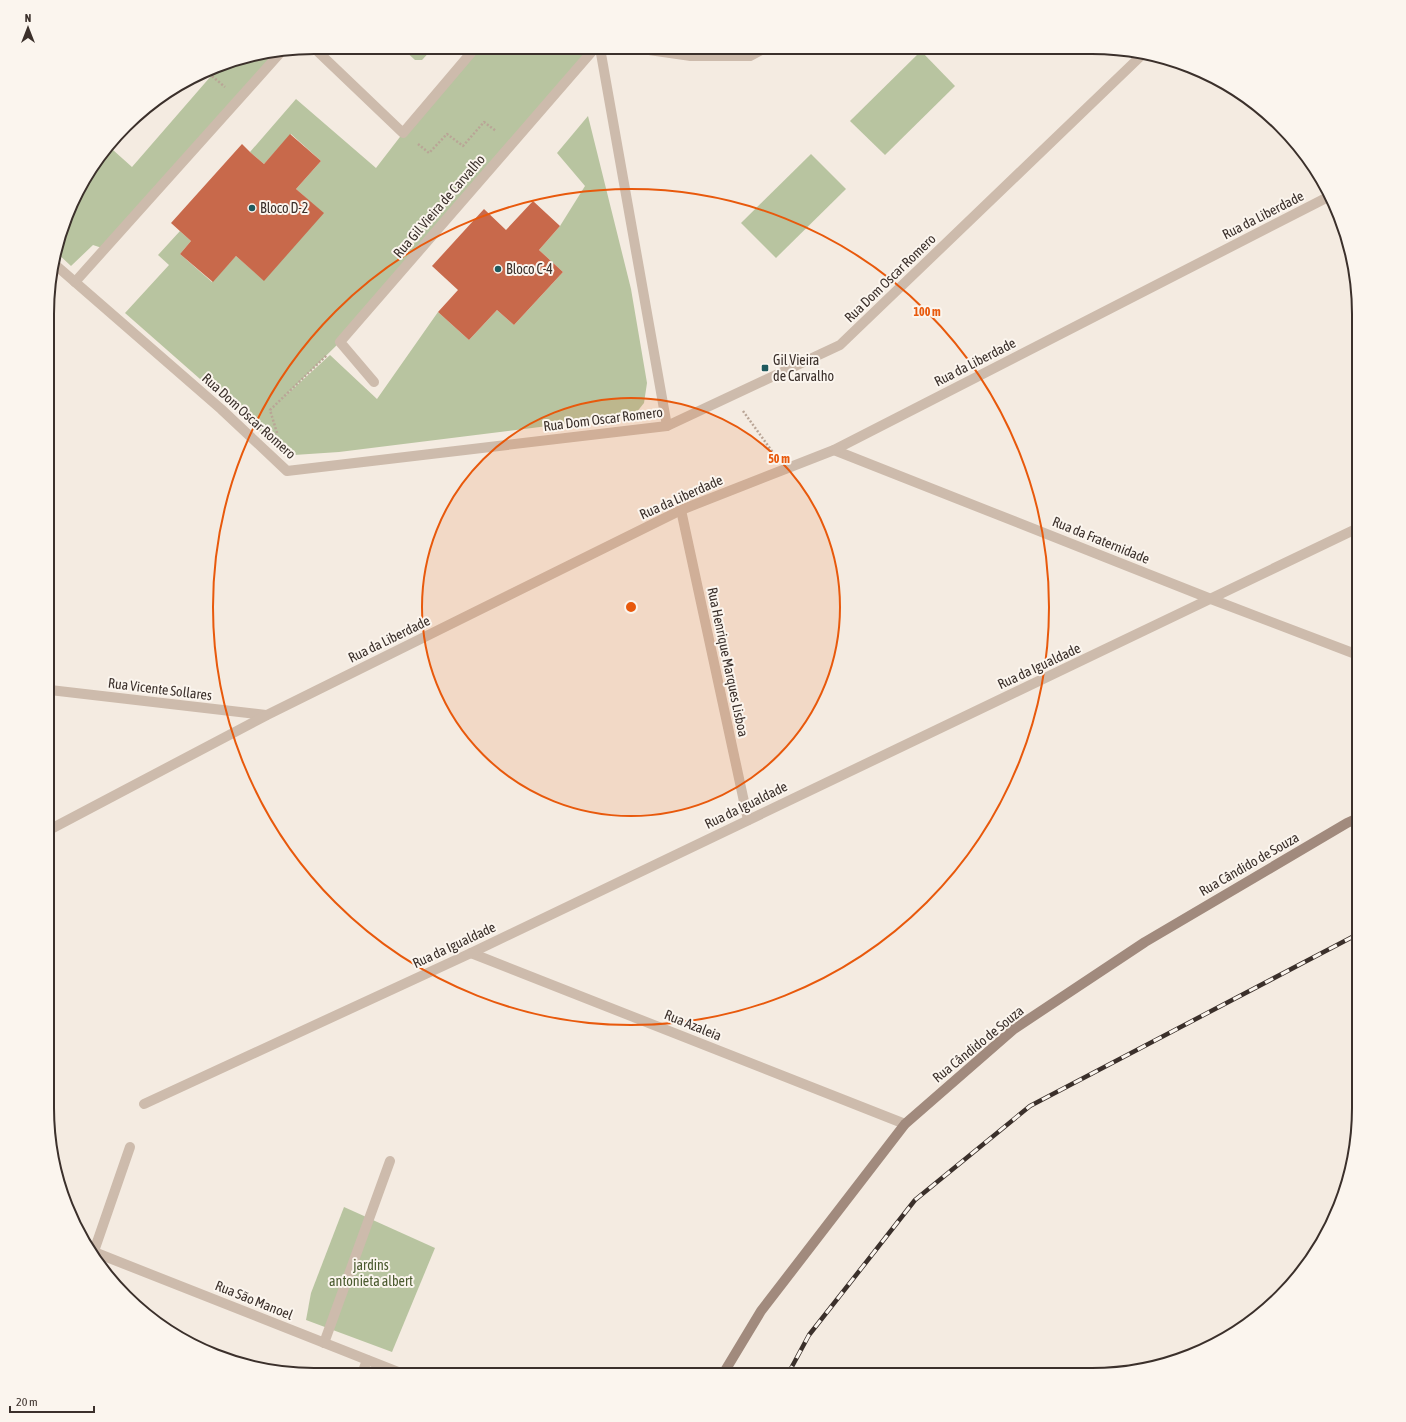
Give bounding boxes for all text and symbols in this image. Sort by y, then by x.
north arrow [8,8,48,48]
text: N [25,12,31,24]
street label: Rua Gil Vieira de Carvalho [390,151,488,261]
street label: Rua da Liberdade [1220,188,1306,242]
place label: Bloco D-2 [260,200,308,216]
marker: Bloco D-2 [247,203,257,213]
street label: Rua Dom Oscar Romero [841,230,939,326]
place label: Bloco C-4 [506,261,553,277]
marker: Bloco C-4 [493,264,503,274]
text: 100 m [913,305,941,319]
street label: Rua da Liberdade [932,335,1018,389]
place label: Gil Vieira de Carvalho [773,352,834,384]
marker: Gil Vieira de Carvalho [760,363,770,373]
street label: Rua Dom Oscar Romero [199,370,299,462]
street label: Rua Dom Oscar Romero [542,404,664,434]
text: 50 m [768,452,790,466]
street label: Rua da Liberdade [637,472,725,522]
street label: Rua da Fraternidade [1050,513,1152,567]
street label: Rua Henrique Marques Lisboa [704,586,752,738]
centre of rings [624,600,638,614]
street label: Rua da Liberdade [345,612,433,666]
street label: Rua da Igualdade [995,640,1083,692]
street label: Rua Vicente Sollares [107,675,213,703]
street label: Rua da Igualdade [702,778,790,832]
street label: Rua Cândido de Souza [1196,829,1302,899]
street label: Rua da Igualdade [410,919,498,971]
street label: Rua Cândido de Souza [929,1002,1027,1086]
street label: Rua Azaleia [662,1006,724,1044]
park label: jardins antonieta albert [329,1257,413,1289]
street label: Rua São Manoel [213,1277,295,1323]
scale bar [10,1388,94,1414]
text: 20 m [16,1395,38,1409]

